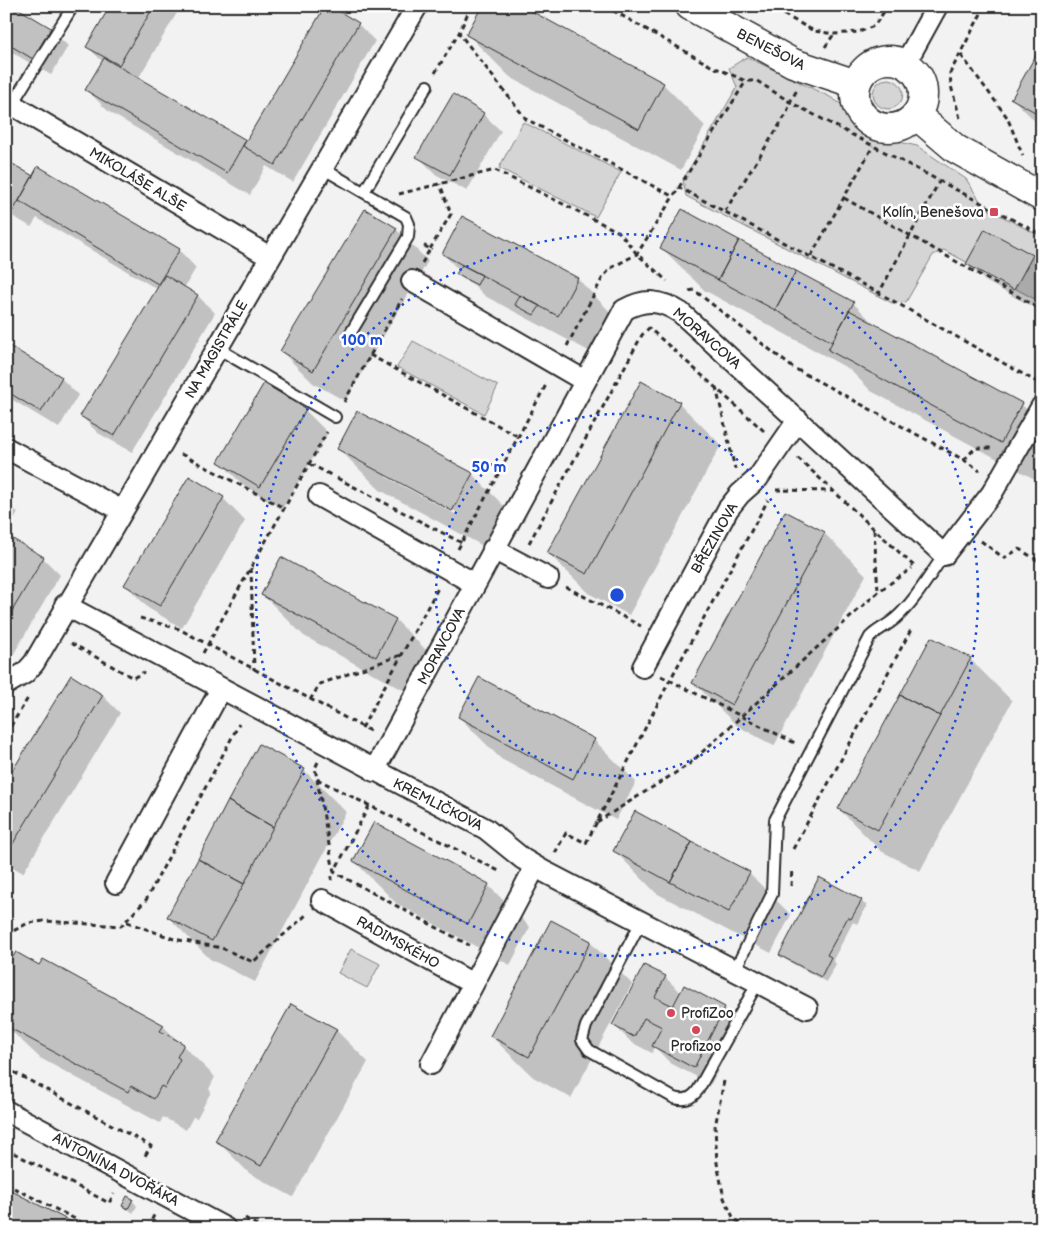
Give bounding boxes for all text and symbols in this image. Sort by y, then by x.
street label: BENEŠOVA [734,24,809,74]
street label: MIKOLÁŠE ALŠE [86,143,190,215]
place label: Kolín, Benešova [882,204,984,221]
marker: Kolín, Benešova [988,206,1000,218]
street label: NA MAGISTRÁLE [181,297,251,401]
street label: MORAVCOVA [669,304,745,373]
text: 100 m [341,331,383,350]
text: 50 m [472,458,507,477]
street label: BŘEZINOVA [687,499,742,577]
centre of rings [608,586,626,604]
street label: MORAVCOVA [414,604,469,688]
street label: KREMLIČKOVA [390,774,486,834]
street label: RADIMSKÉHO [353,912,443,972]
place label: ProfiZoo [681,1005,734,1022]
marker: ProfiZoo [665,1007,677,1019]
marker: Profizoo [690,1024,702,1036]
place label: Profizoo [671,1038,721,1055]
street label: ANTONÍNA DVOŘÁKA [50,1128,182,1210]

